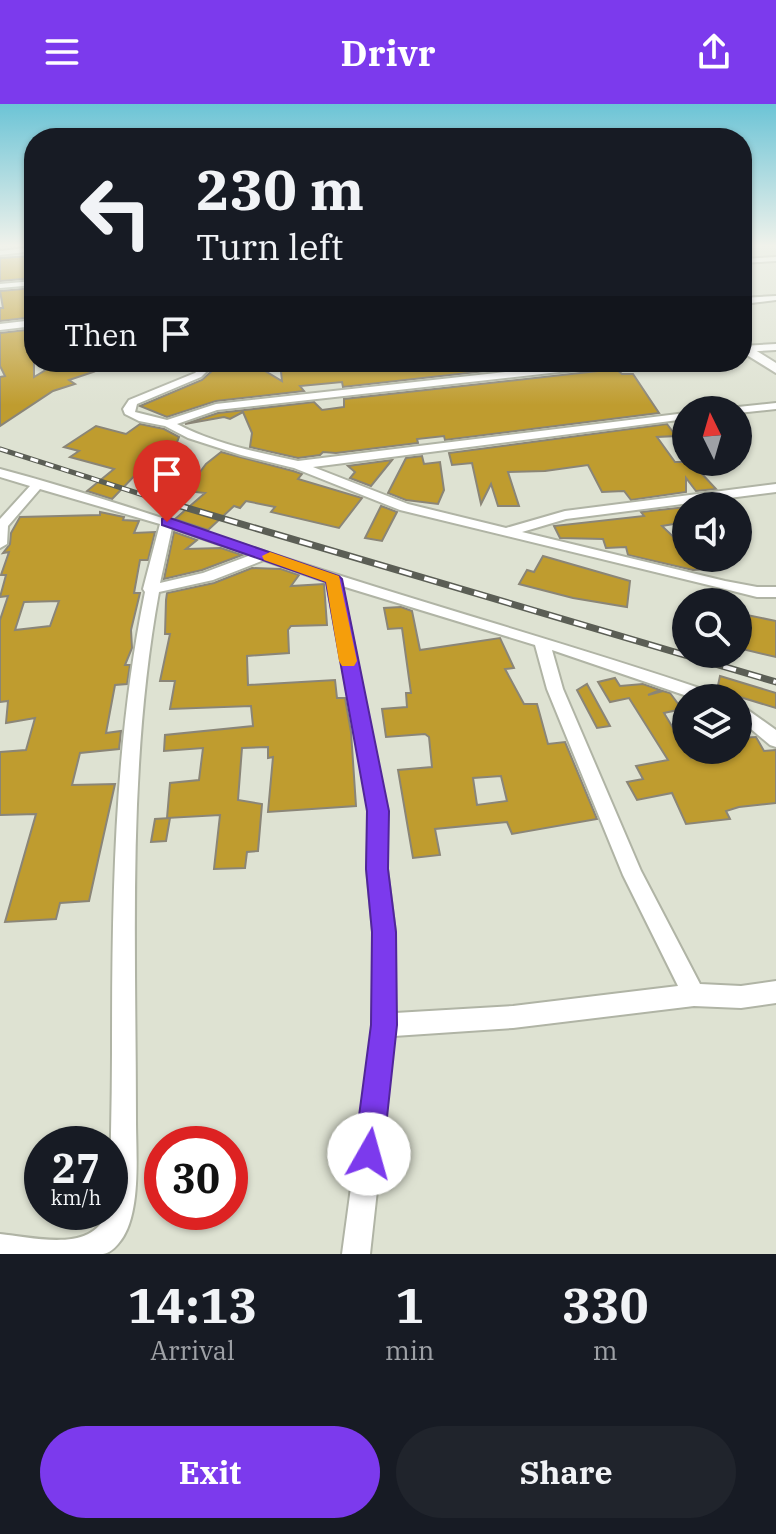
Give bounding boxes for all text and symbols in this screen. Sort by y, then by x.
text: Drivr [340,29,436,76]
icon: menu [40,30,84,74]
icon: share [692,30,736,74]
text: 230 m [196,153,364,225]
icon: left [64,160,168,264]
text: Turn left [196,223,343,270]
icon: arrive [154,312,198,356]
text: Then [64,315,138,354]
north arrow [672,396,752,476]
map controls [672,396,752,764]
pin [133,440,201,522]
icon: arrive [145,452,189,496]
button: sound [672,492,752,572]
button: search [672,588,752,668]
button: layers [672,684,752,764]
position arrow [327,1112,411,1196]
speed limit sign: 30 [144,1126,248,1230]
text: 27 [52,1142,100,1194]
text: km/h [51,1184,101,1211]
text: 14:13 [128,1274,257,1336]
text: 1 [395,1274,424,1336]
text: 330 [562,1274,648,1336]
text: Arrival [150,1333,235,1367]
text: min [385,1333,434,1367]
text: m [593,1333,618,1367]
button: Exit [40,1426,380,1518]
button: Share [396,1426,736,1518]

